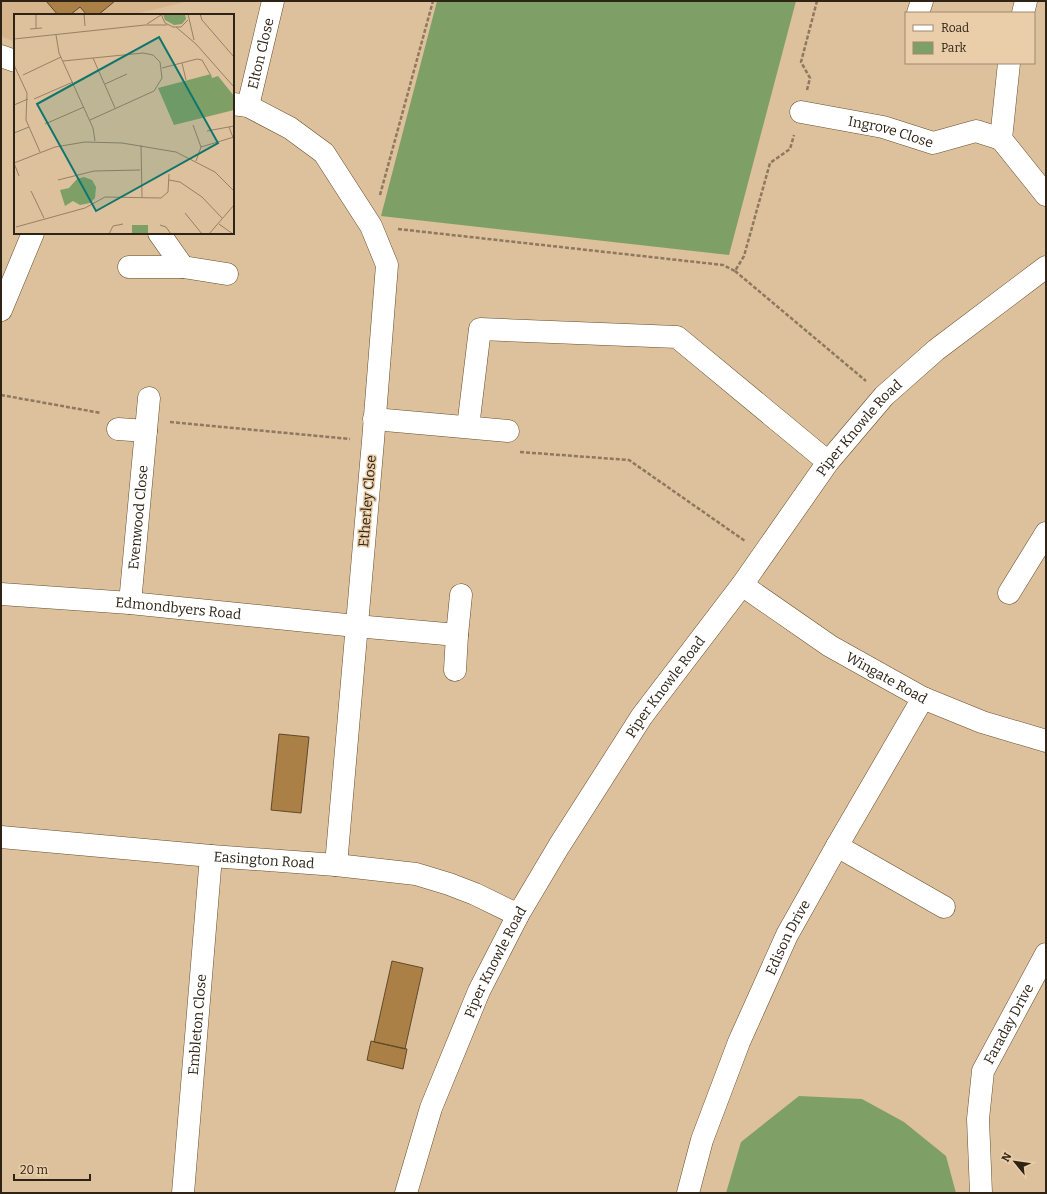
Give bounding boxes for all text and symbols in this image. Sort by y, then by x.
legend [905,12,1035,64]
inset map [14,14,234,234]
street label: Elton Close [244,16,278,91]
text: Road [941,21,969,35]
text: Park [941,41,967,55]
street label: Ingrove Close [847,113,935,152]
street label: Piper Knowle Road [813,376,906,480]
street label: Etherley Close [355,454,380,548]
street label: Evenwood Close [125,464,152,570]
street label: Edmondbyers Road [115,594,242,623]
street label: Piper Knowle Road [622,633,709,741]
street label: Wingate Road [843,649,930,708]
street label: Easington Road [213,848,315,872]
street label: Edison Drive [762,897,814,978]
street label: Piper Knowle Road [461,903,530,1021]
street label: Embleton Close [185,973,210,1076]
street label: Faraday Drive [980,981,1037,1067]
north arrow [995,1142,1035,1182]
text: N [999,1150,1015,1164]
scale bar [14,1156,90,1182]
text: 20 m [20,1163,49,1177]

